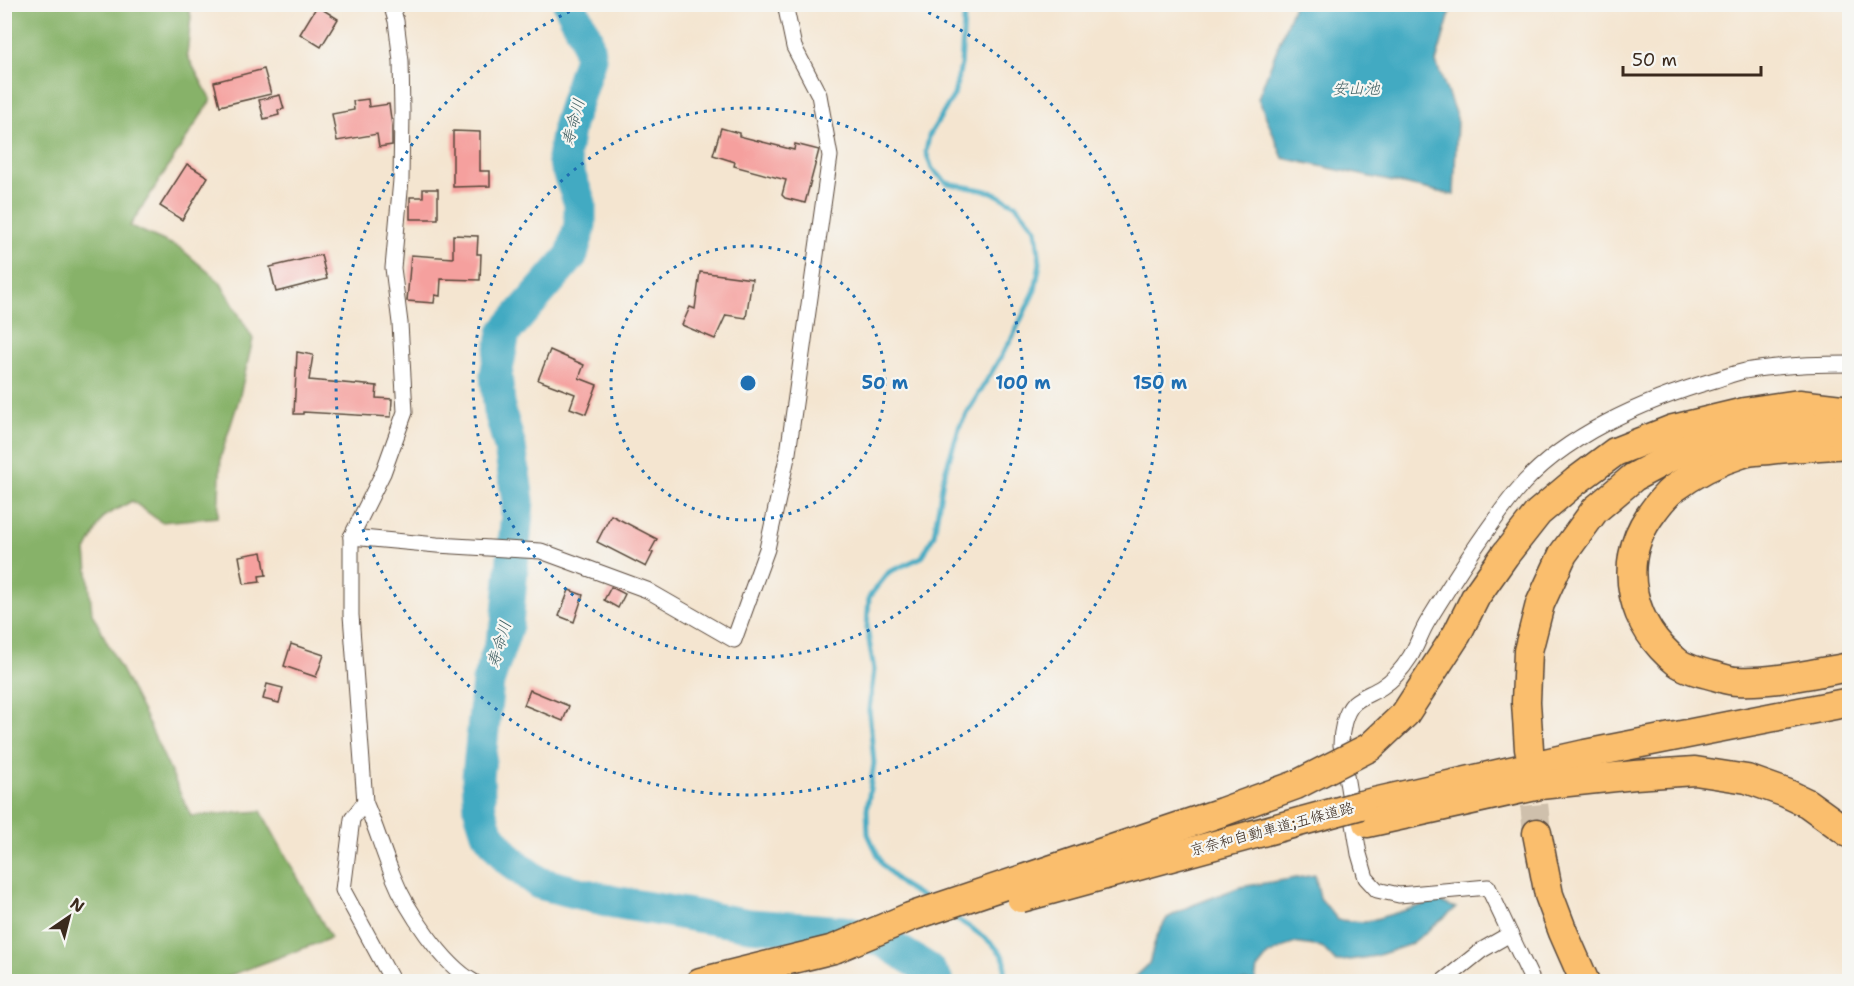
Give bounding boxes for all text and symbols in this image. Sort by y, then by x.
scale bar [1623,39,1761,77]
text: 50 m [1632,48,1677,72]
water label: 安山池 [1332,78,1381,99]
water label: 寿命川 [557,96,589,148]
text: 50 m [862,371,909,395]
text: 100 m [995,371,1051,395]
text: 150 m [1133,371,1188,395]
centre of rings [738,373,758,393]
water label: 寿命川 [482,618,516,670]
street label: 京奈和自動車道;五條道路 [1188,797,1356,861]
north arrow [39,887,99,947]
text: N [66,893,89,917]

